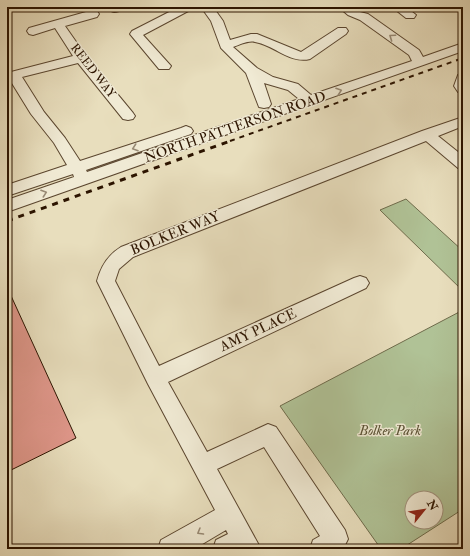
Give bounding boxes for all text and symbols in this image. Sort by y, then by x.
one-way arrow [389,34,396,42]
street label: REED WAY [67,41,119,102]
one-way arrow [335,87,342,95]
street label: NORTH PATTERSON ROAD [142,88,328,166]
one-way arrow [131,143,138,152]
one-way arrow [40,189,47,198]
street label: BOLKER WAY [128,207,223,259]
street label: AMY PLACE [216,305,299,356]
park label: Bolker Park [358,422,421,439]
north arrow [404,490,444,530]
text: N [424,497,441,514]
one-way arrow [197,527,204,534]

